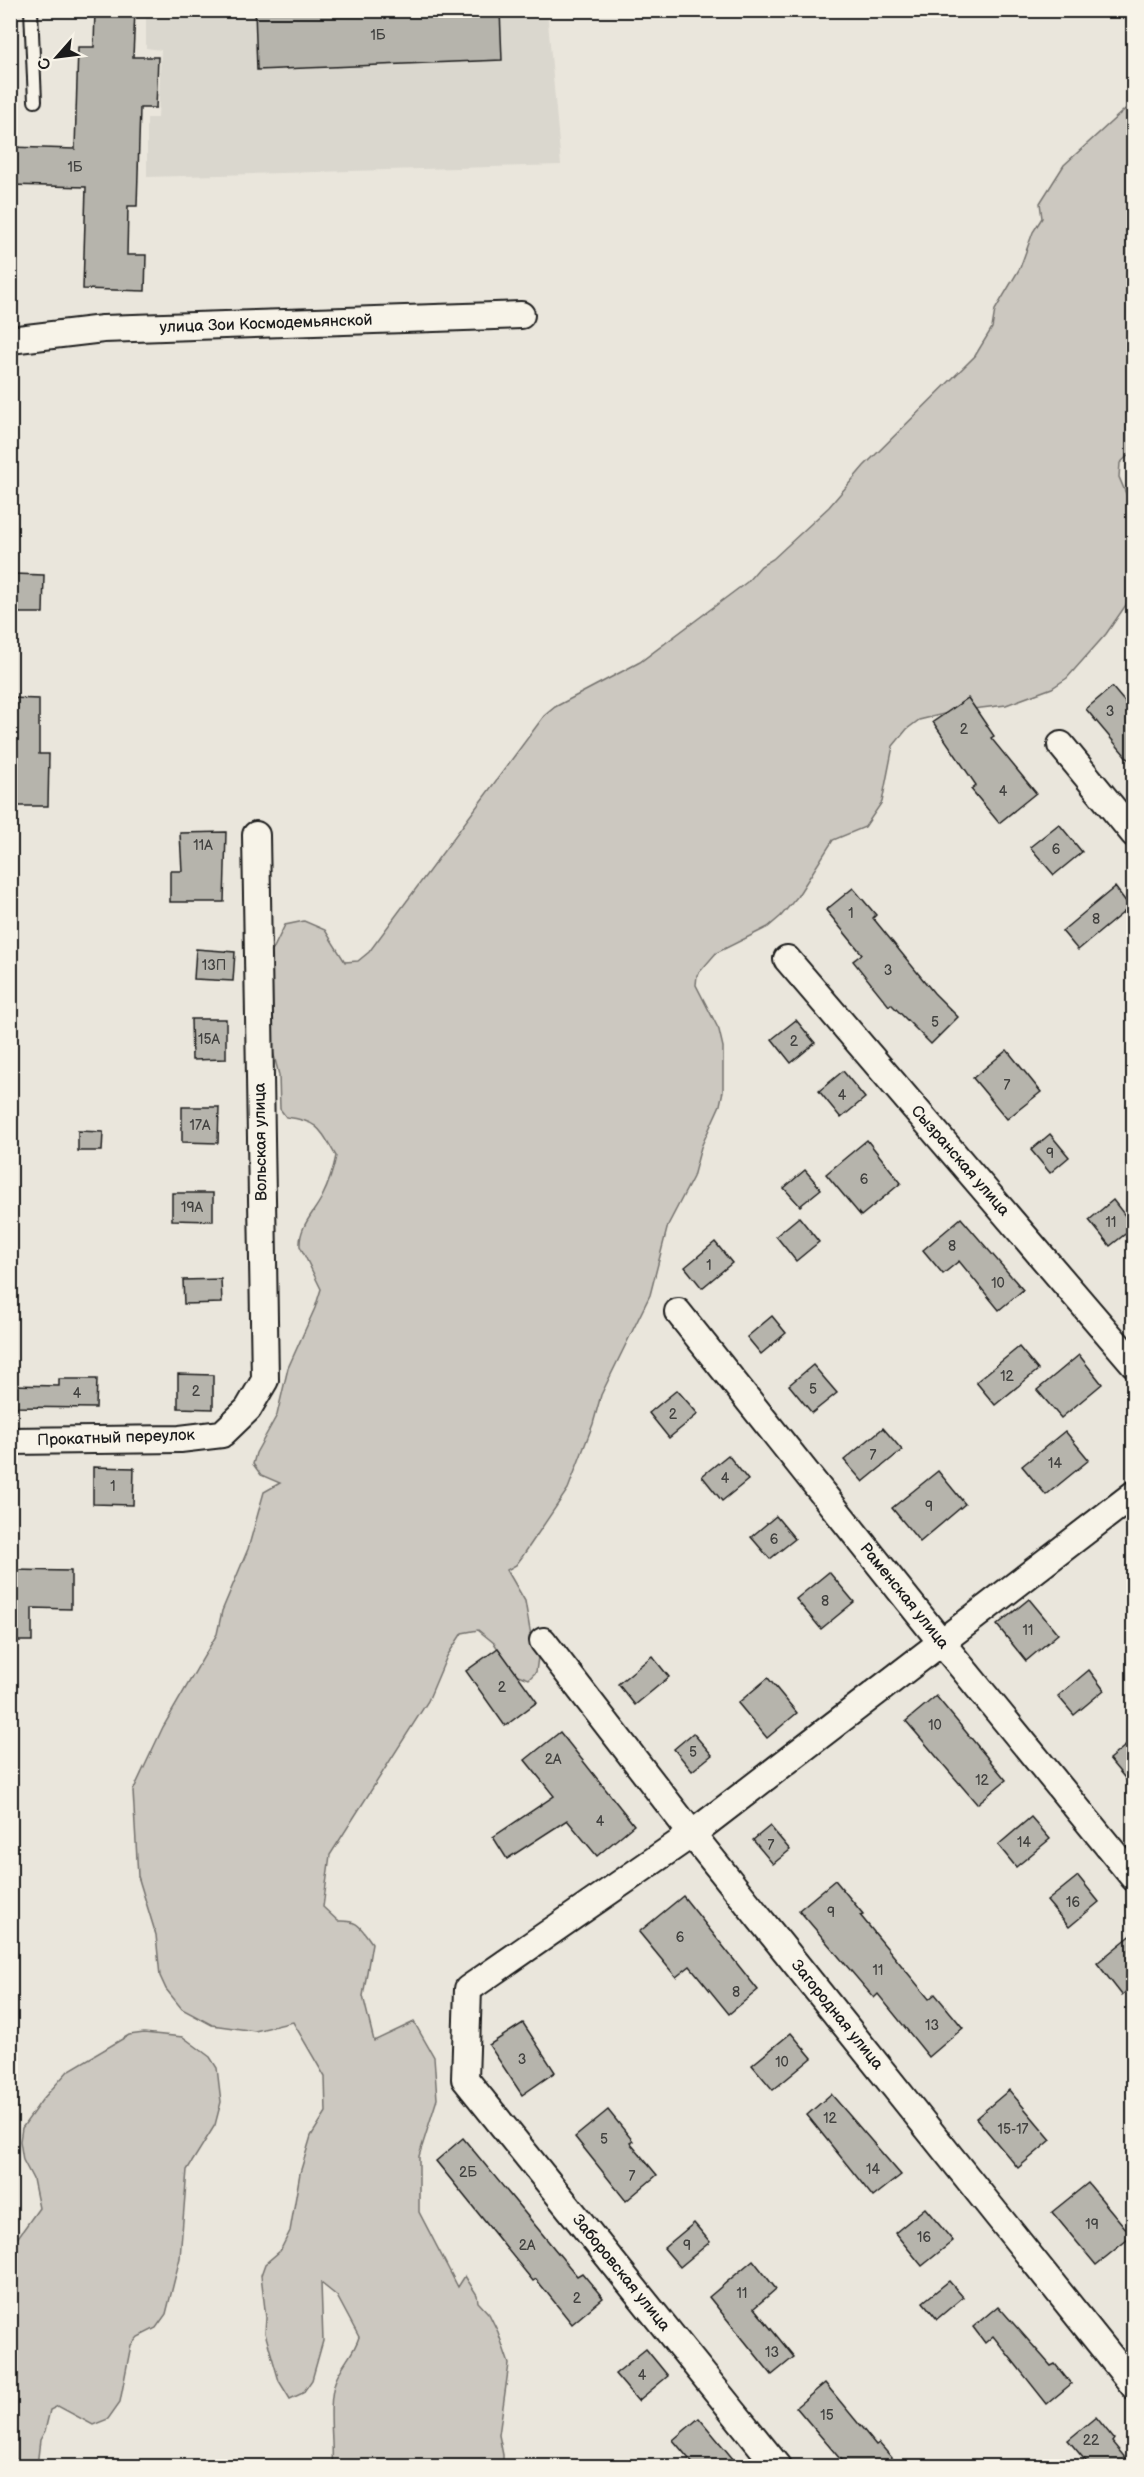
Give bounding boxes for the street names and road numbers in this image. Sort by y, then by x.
street label: улица Зои Космодемьянской [159,311,373,337]
street label: Вольская улица [250,1082,272,1201]
street label: Сызранская улица [907,1102,1014,1221]
street label: Прокатный переулок [37,1426,196,1450]
street label: Раменская улица [855,1539,953,1653]
street label: Загородная улица [787,1956,887,2074]
street label: Заборовская улица [568,2211,674,2336]

